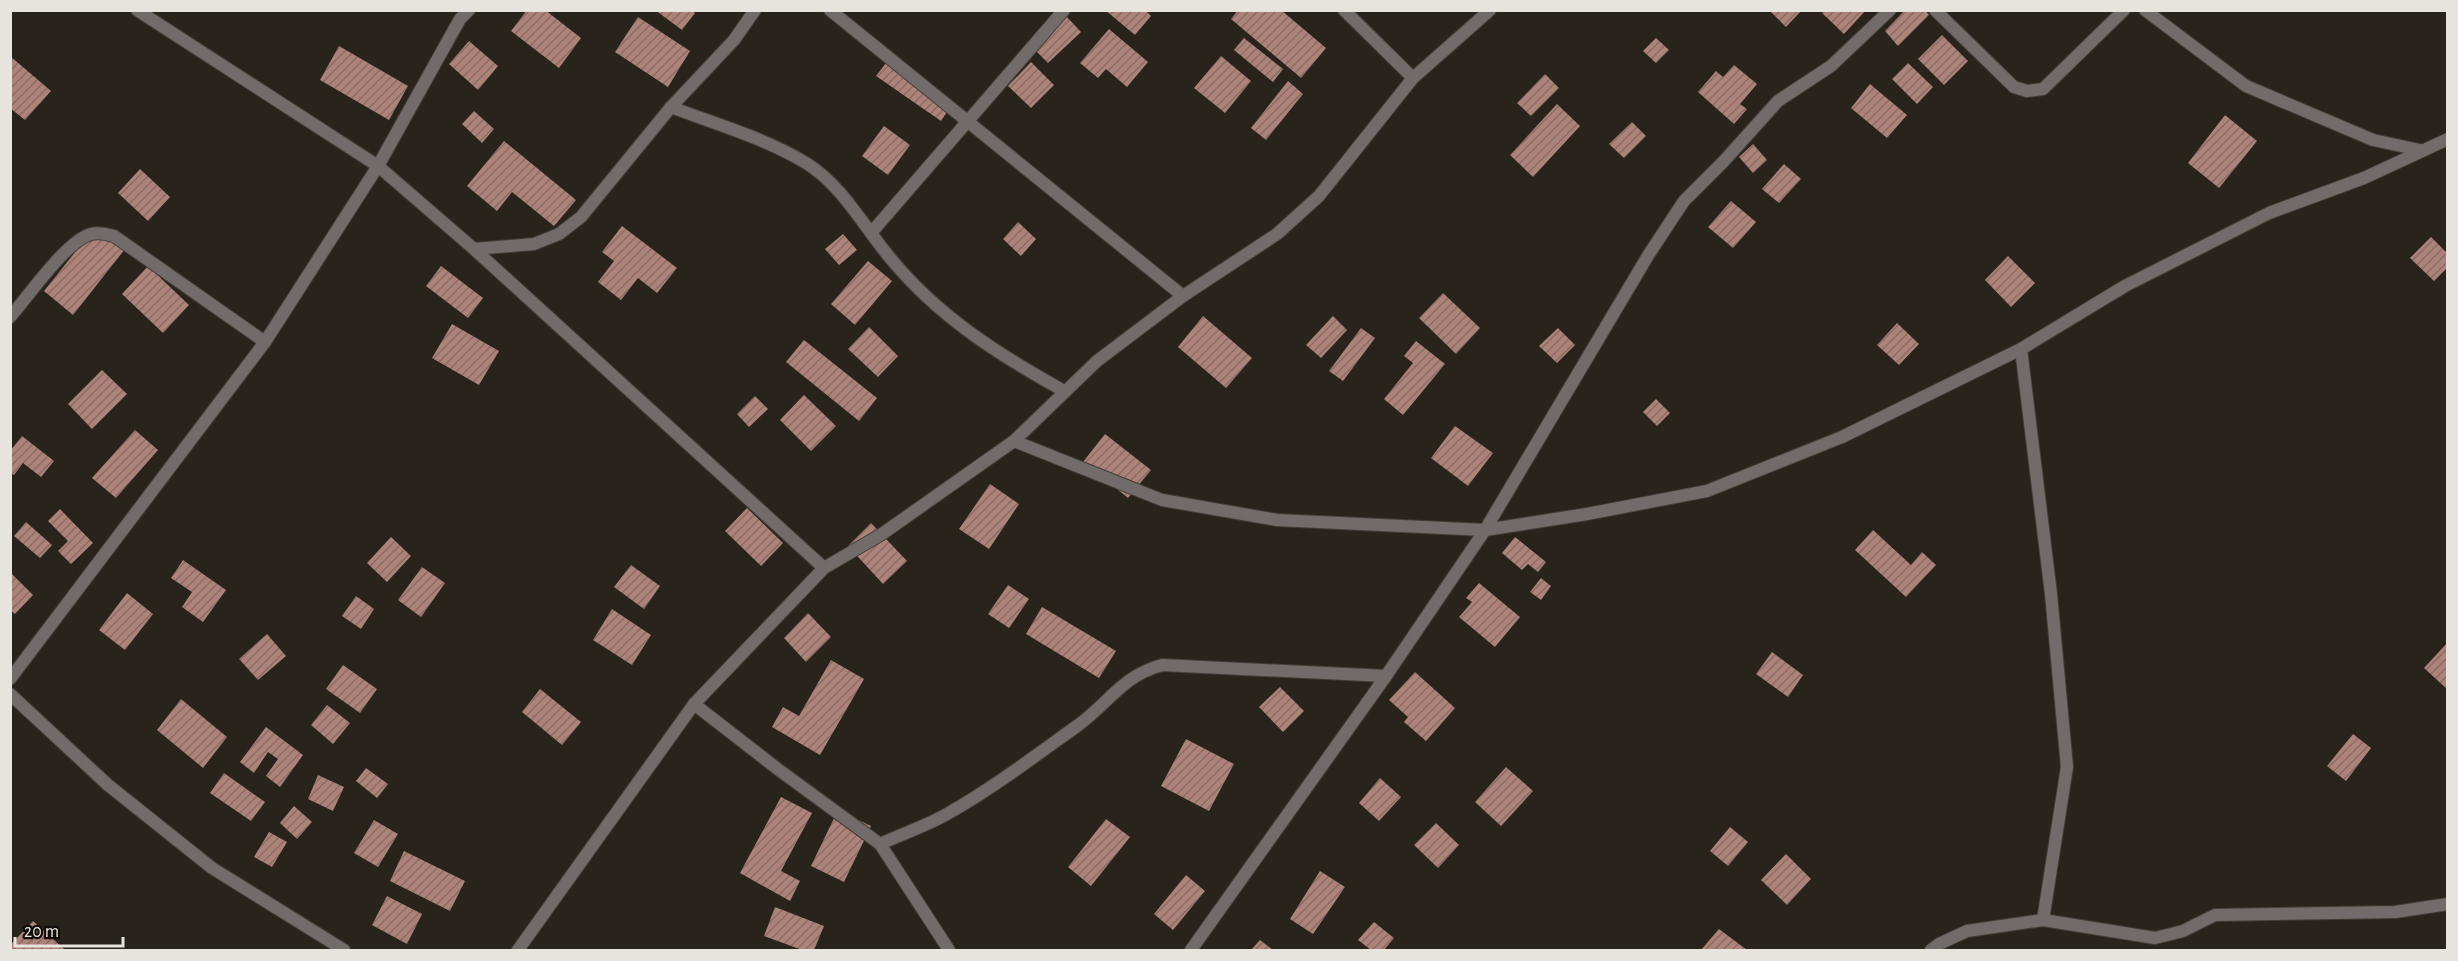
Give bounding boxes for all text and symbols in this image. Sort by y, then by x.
scale bar [15,910,123,948]
text: 20 m [24,923,59,941]

